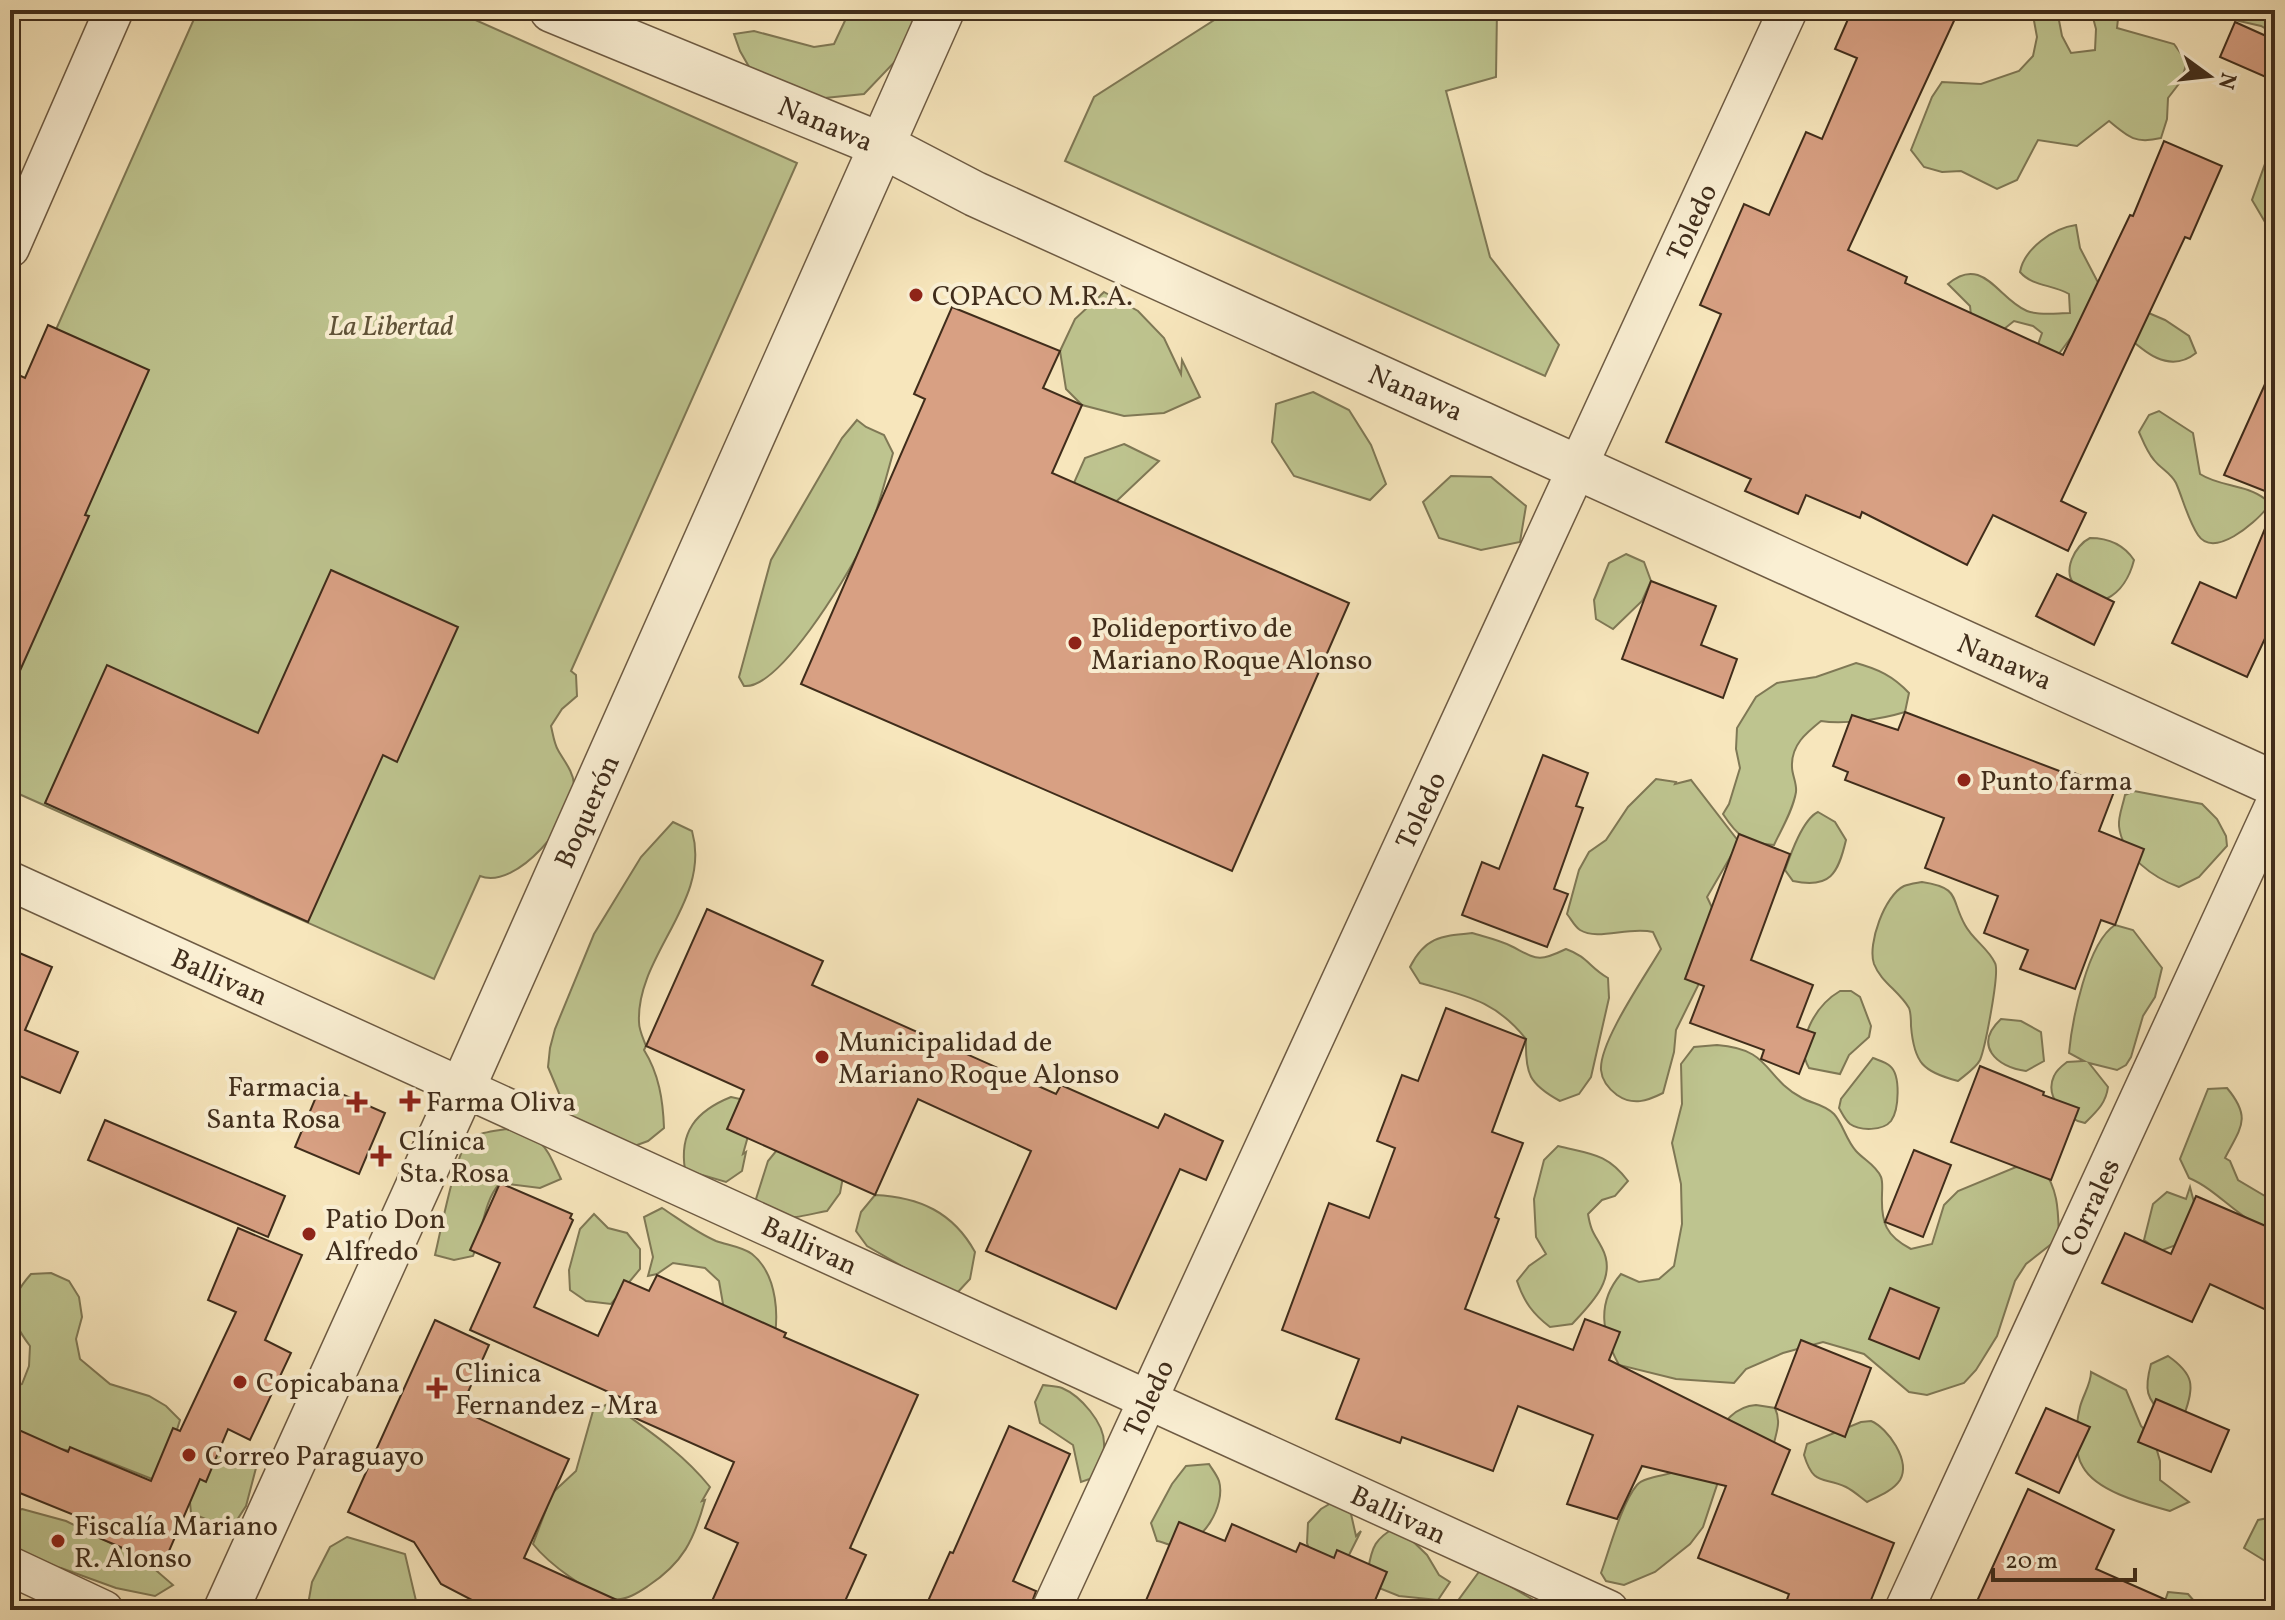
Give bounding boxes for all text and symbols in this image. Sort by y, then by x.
north arrow [2169,36,2249,116]
text: N [2209,69,2243,92]
street label: Nanawa [771,88,879,163]
street label: Toledo [1658,178,1728,268]
place label: COPACO M.R.A. [932,278,1133,317]
marker: COPACO M.R.A. [907,286,925,304]
park label: La Libertad [328,308,454,347]
street label: Nanawa [1361,356,1469,432]
place label: Polideportivo de Mariano Roque Alonso [1091,610,1372,681]
street label: Nanawa [1950,625,2058,701]
marker: Polideportivo de Mariano Roque Alonso [1066,634,1084,652]
street label: Boquerón [546,749,631,875]
place label: Punto farma [1980,763,2133,802]
street label: Toledo [1387,766,1457,856]
marker: Punto farma [1955,771,1973,789]
street label: Ballivan [164,940,274,1017]
place label: Municipalidad de Mariano Roque Alonso [838,1024,1119,1095]
marker: Municipalidad de Mariano Roque Alonso [813,1048,831,1066]
place label: Farmacia Santa Rosa [206,1069,341,1140]
place label: Farma Oliva [426,1084,576,1123]
marker: Farma Oliva [401,1092,419,1110]
marker: Farmacia Santa Rosa [348,1093,366,1111]
place label: Clínica Sta. Rosa [399,1123,510,1194]
marker: Clínica Sta. Rosa [370,1145,392,1167]
street label: Corrales [2052,1153,2131,1264]
place label: Patio Don Alfredo [325,1201,446,1272]
street label: Ballivan [754,1208,863,1286]
marker: Patio Don Alfredo [300,1225,318,1243]
street label: Toledo [1115,1354,1185,1444]
place label: Clinica Fernandez - Mra [455,1355,658,1426]
place label: Copicabana [256,1365,400,1404]
marker: Copicabana [231,1373,249,1391]
marker: Clinica Fernandez - Mra [426,1377,448,1399]
place label: Correo Paraguayo [205,1438,424,1477]
marker: Correo Paraguayo [180,1446,198,1464]
street label: Ballivan [1343,1477,1452,1555]
place label: Fiscalía Mariano R. Alonso [74,1508,278,1579]
marker: Fiscalía Mariano R. Alonso [49,1532,67,1550]
scale bar [1993,1532,2135,1582]
text: 20 m [2005,1545,2058,1579]

